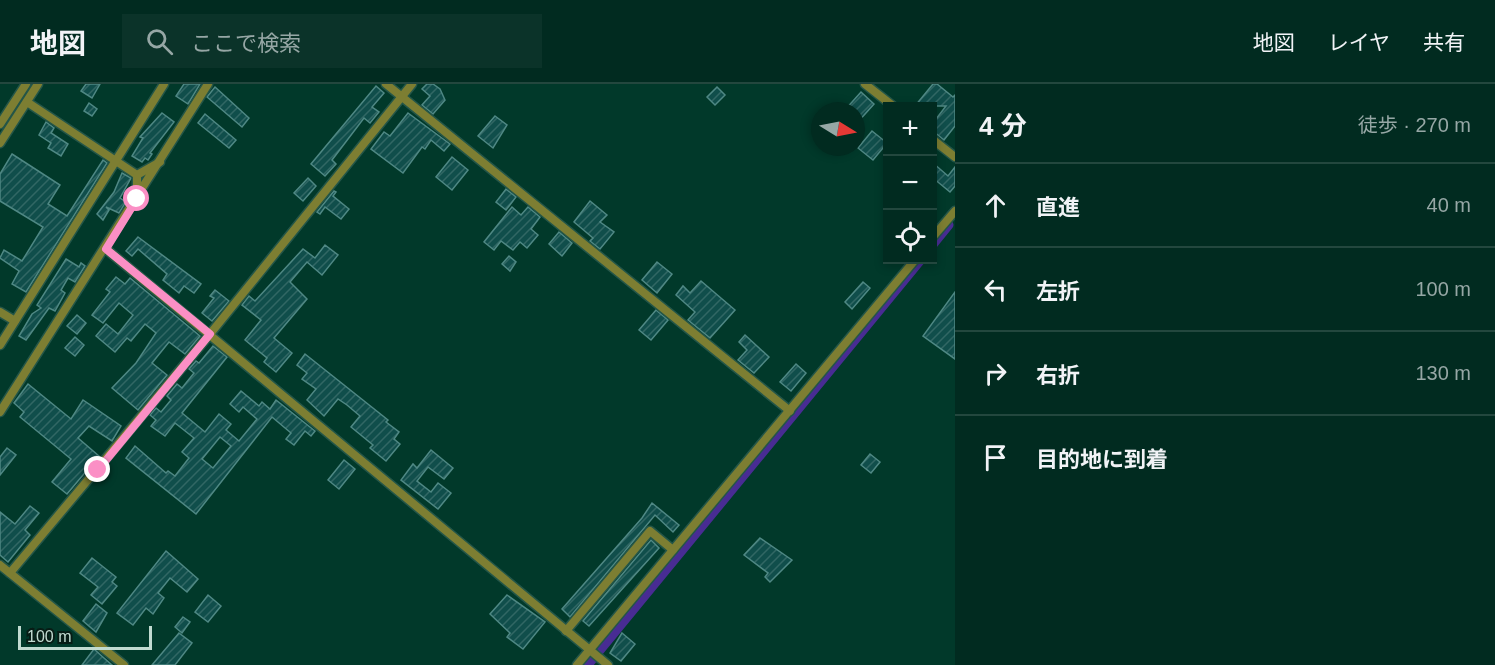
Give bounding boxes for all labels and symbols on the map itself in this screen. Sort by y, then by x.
north arrow [811,102,865,156]
route start [123,185,149,211]
route end [84,456,110,482]
scale bar [18,623,152,650]

